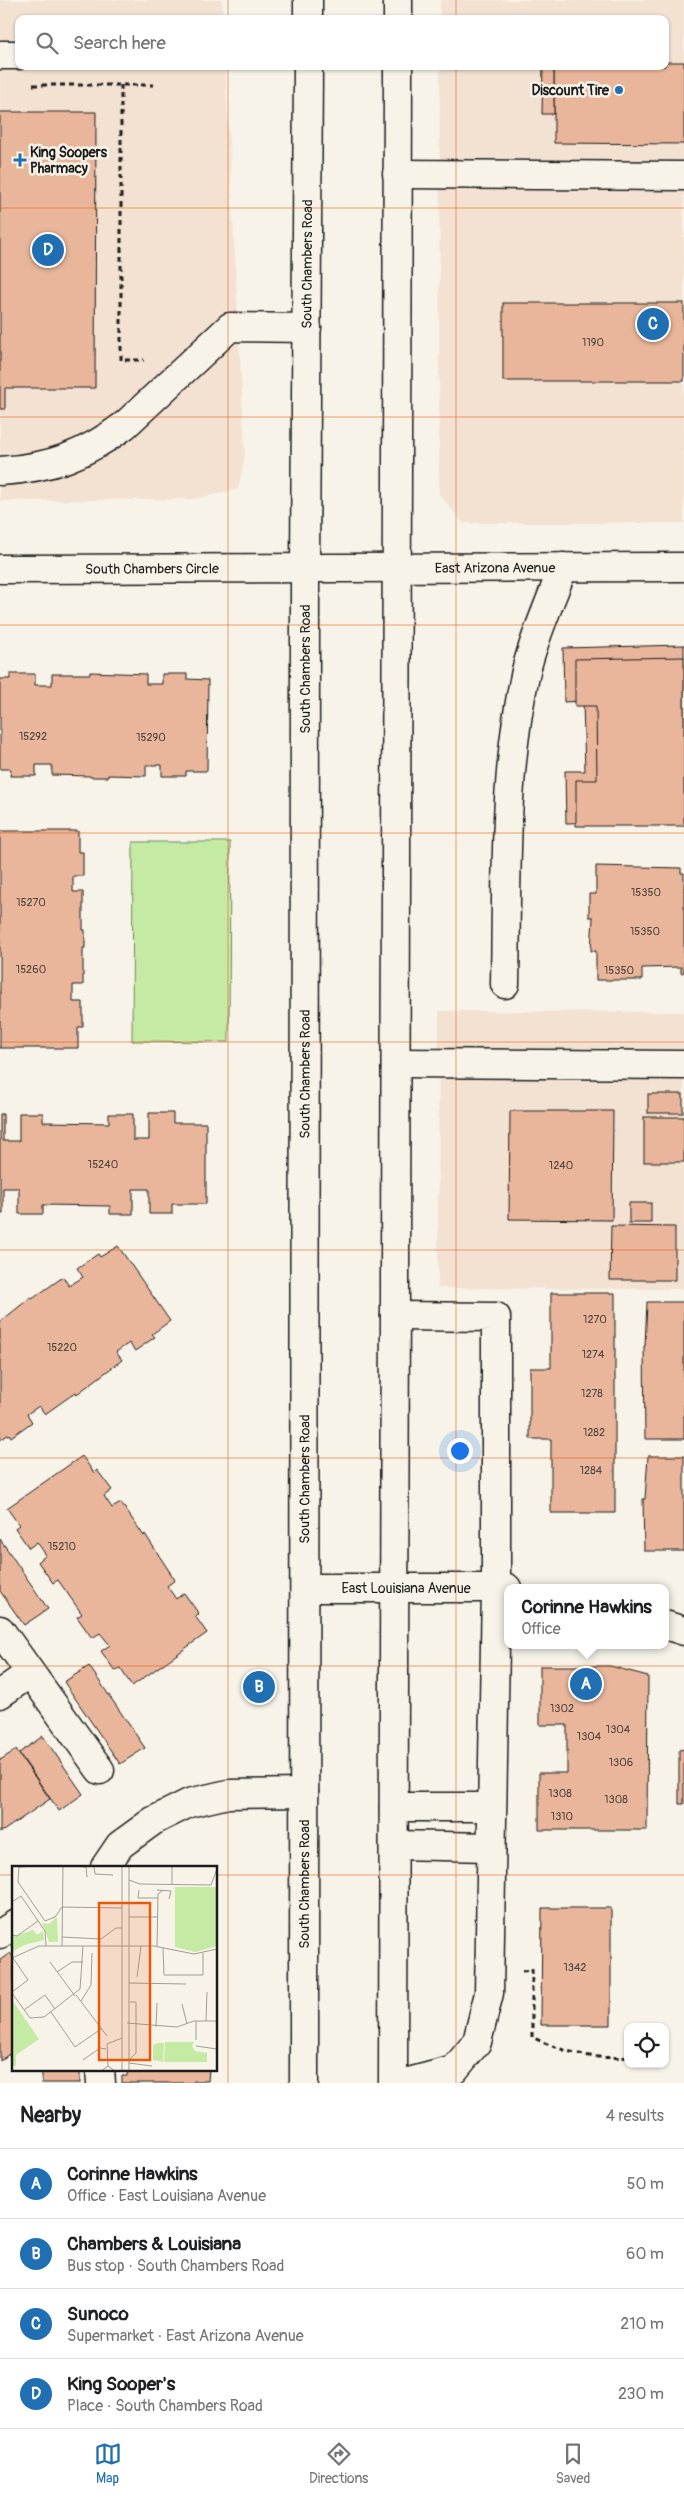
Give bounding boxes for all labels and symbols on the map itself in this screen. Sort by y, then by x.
place label: Discount Tire [531,82,610,99]
marker: Discount Tire [613,84,625,96]
place label: King Soopers Pharmacy [30,144,108,177]
marker: King Soopers Pharmacy [14,154,26,166]
street label: South Chambers Road [298,199,316,329]
pin: D [32,231,64,269]
pin: C [637,305,669,343]
house number: 1190 [582,336,604,349]
street label: East Arizona Avenue [435,559,555,577]
street label: South Chambers Circle [85,560,219,578]
street label: South Chambers Road [297,604,314,734]
house number: 15292 [19,730,47,743]
house number: 15290 [136,731,166,744]
house number: 15350 [631,886,661,899]
house number: 15270 [16,896,46,909]
house number: 15350 [630,925,660,938]
house number: 15260 [16,963,46,976]
house number: 15350 [604,964,634,977]
street label: South Chambers Road [297,1009,314,1139]
house number: 15240 [88,1158,118,1171]
house number: 1240 [549,1159,573,1172]
house number: 1270 [583,1313,607,1326]
house number: 15220 [47,1341,77,1354]
house number: 1274 [582,1348,605,1361]
house number: 1278 [581,1387,603,1400]
street label: South Chambers Road [296,1414,313,1544]
house number: 1282 [583,1426,605,1439]
your location [447,1438,473,1464]
house number: 1284 [580,1464,603,1477]
house number: 15210 [48,1540,76,1553]
street label: East Louisiana Avenue [341,1580,471,1597]
pin: A [570,1665,602,1703]
pin: B [243,1668,275,1706]
house number: 1302 [550,1702,574,1715]
house number: 1304 [606,1723,631,1736]
house number: 1304 [577,1730,602,1743]
house number: 1306 [609,1756,633,1769]
house number: 1308 [548,1787,572,1800]
house number: 1308 [604,1793,628,1806]
house number: 1310 [551,1810,573,1823]
street label: South Chambers Road [296,1819,313,1949]
inset map [12,1866,218,2070]
house number: 1342 [564,1961,586,1974]

